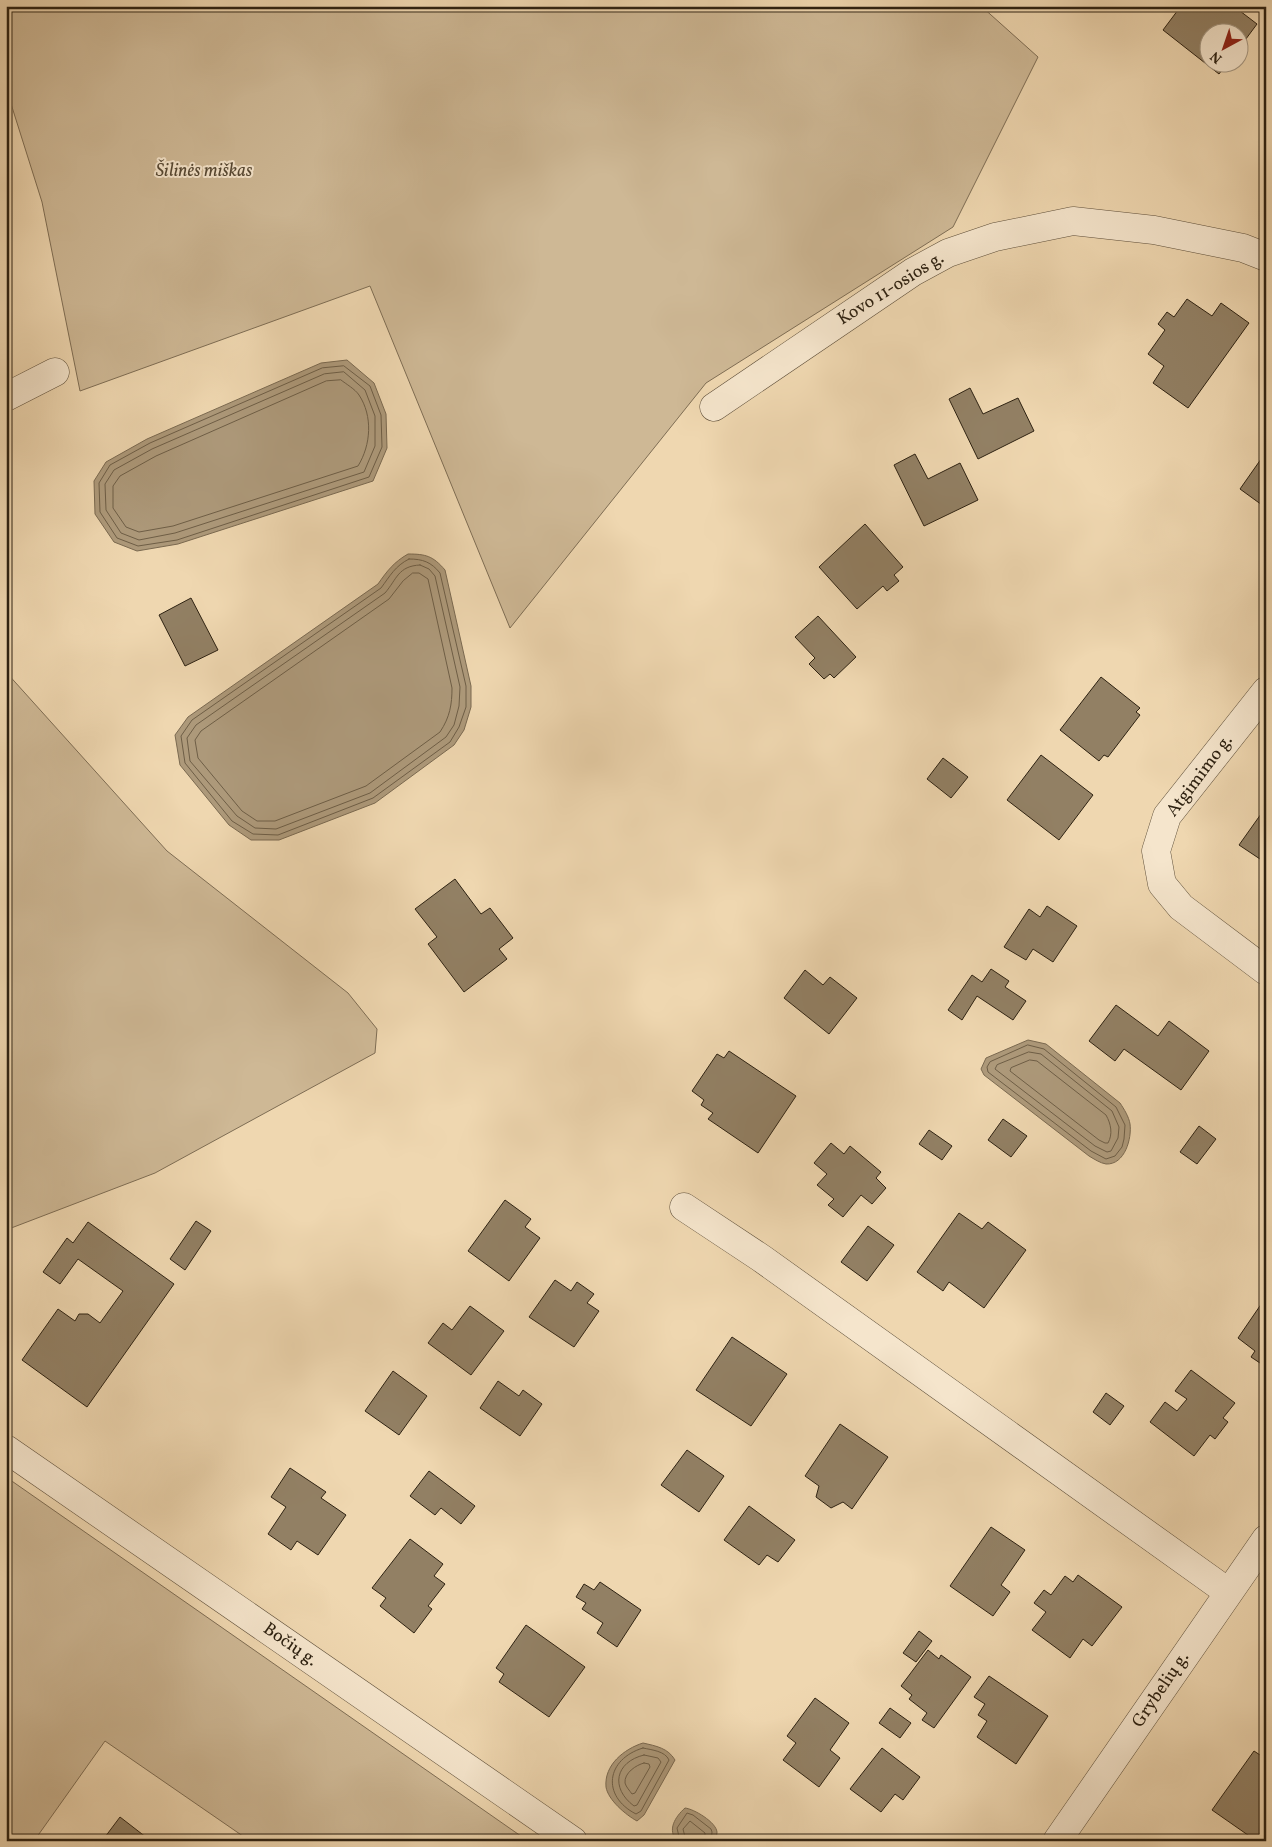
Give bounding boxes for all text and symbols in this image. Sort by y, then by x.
north arrow [1200,22,1250,72]
text: N [1207,46,1227,67]
park label: Šilinės miškas [156,159,253,184]
street label: Kovo 11-osios g. [833,246,949,332]
street label: Atgimimo g. [1161,730,1239,822]
street label: Bočių g. [258,1617,322,1673]
street label: Grybelių g. [1126,1647,1196,1733]

